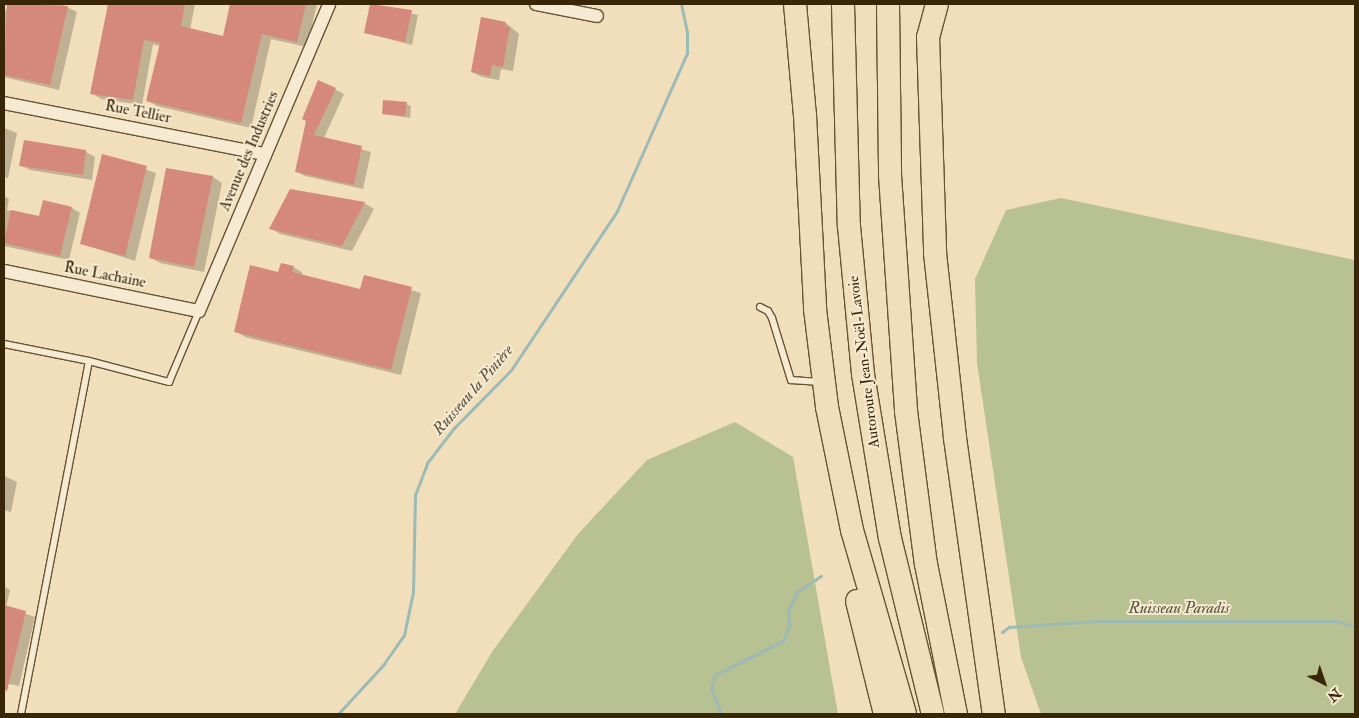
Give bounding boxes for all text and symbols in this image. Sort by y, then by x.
street label: Avenue des Industries [216,88,282,214]
street label: Rue Tellier [104,97,172,127]
street label: Rue Lachaine [63,258,147,292]
street label: Autoroute Jean-Noël-Lavoie [844,275,884,449]
water label: Ruisseau la Pinière [429,341,517,439]
water label: Ruisseau Paradis [1129,598,1229,618]
north arrow [1299,658,1349,708]
text: N [1324,684,1344,705]

